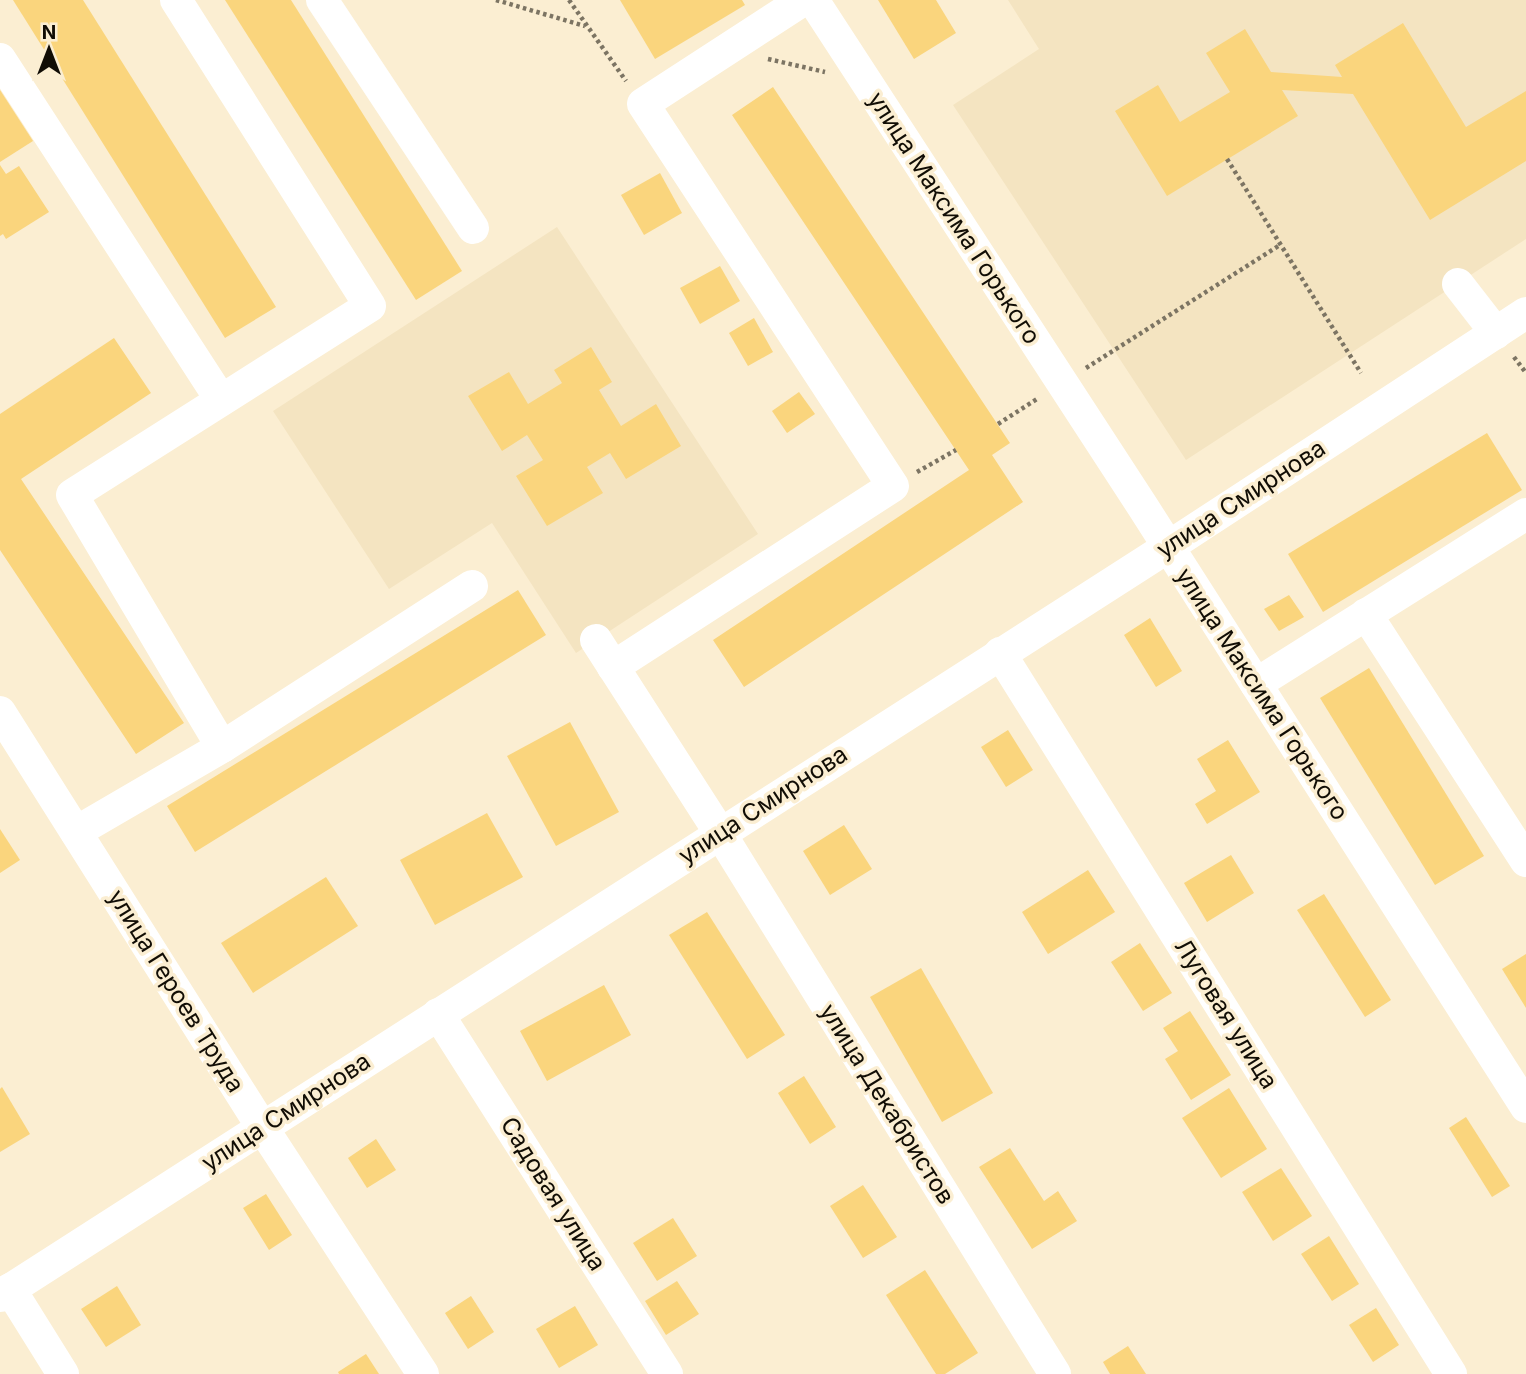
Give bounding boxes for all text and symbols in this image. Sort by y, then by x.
north arrow [14,14,84,84]
text: N [42,21,56,44]
street label: улица Максима Горького [862,86,1047,349]
street label: улица Смирнова [1151,433,1331,564]
street label: улица Максима Горького [1170,562,1355,825]
street label: улица Смирнова [673,739,853,870]
street label: улица Героев Труда [102,884,251,1097]
street label: Луговая улица [1169,933,1284,1094]
street label: улица Декабристов [814,998,961,1209]
street label: улица Смирнова [196,1046,376,1177]
street label: Садовая улица [495,1112,612,1276]

